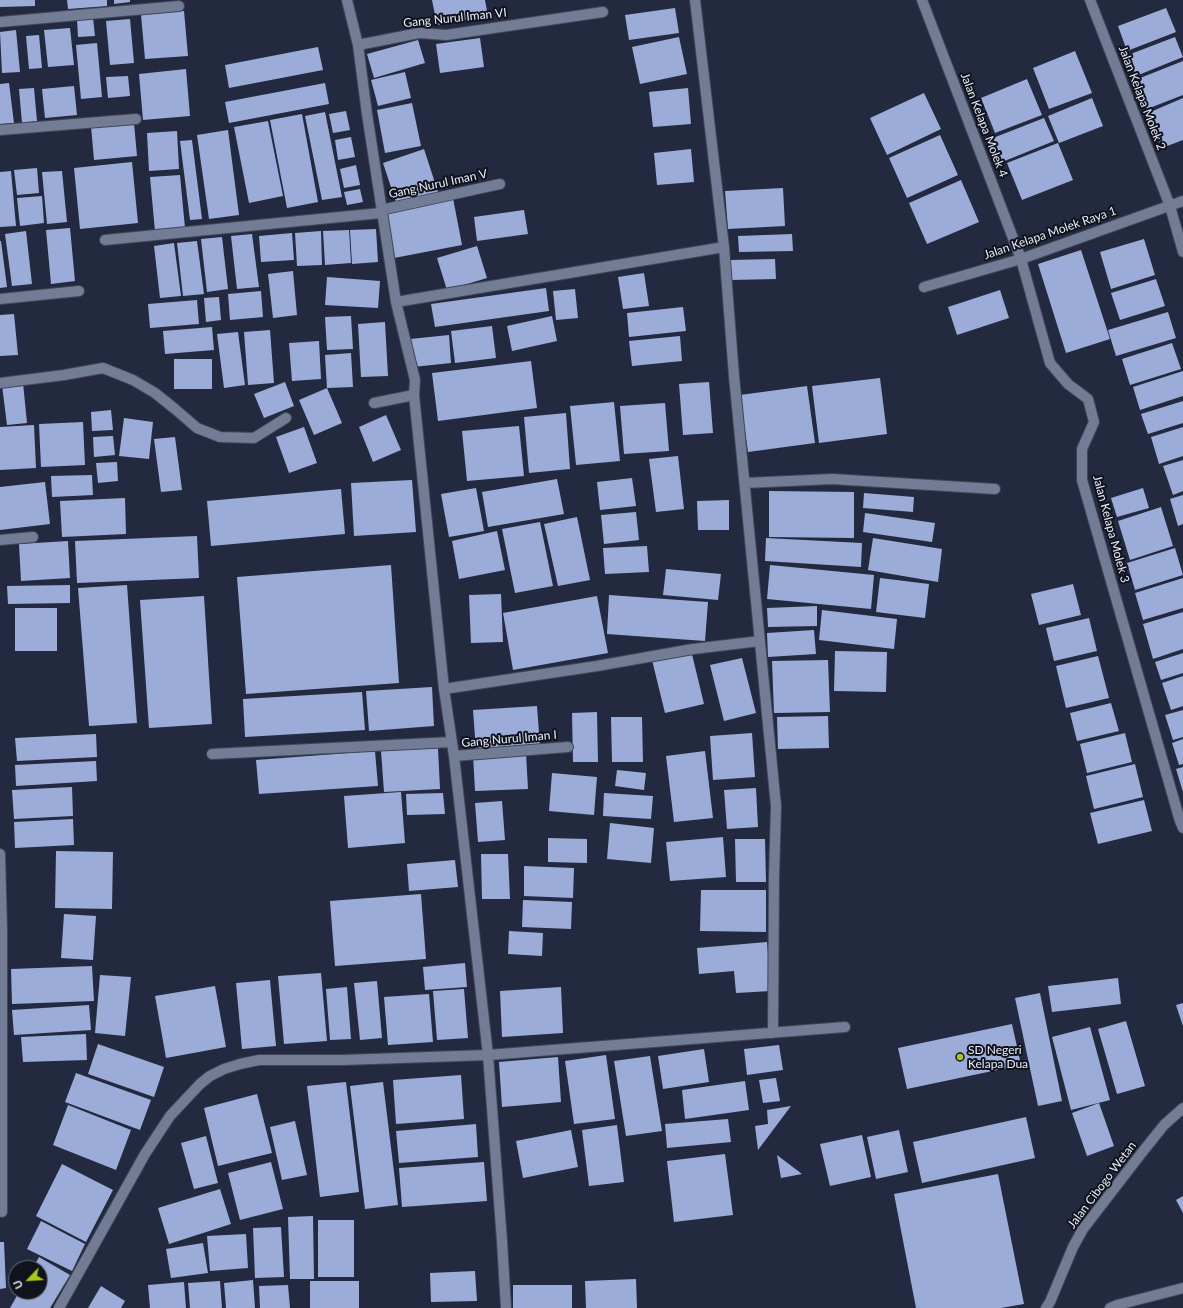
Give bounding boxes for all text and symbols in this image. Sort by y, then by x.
street label: Gang Nurul Iman VI [403,5,507,31]
street label: Jalan Kelapa Molek 2 [1115,44,1169,152]
street label: Jalan Kelapa Molek 4 [957,71,1011,179]
street label: Gang Nurul Iman V [387,167,489,201]
street label: Jalan Kelapa Molek Raya 1 [982,204,1118,262]
street label: Jalan Kelapa Molek 3 [1090,474,1132,584]
street label: Gang Nurul Iman I [461,728,557,750]
place label: SD Negeri Kelapa Dua [968,1043,1028,1071]
marker: SD Negeri Kelapa Dua [955,1052,965,1062]
street label: Jalan Cibogo Wetan [1065,1139,1139,1231]
north arrow [8,1260,48,1300]
text: U [10,1278,25,1291]

